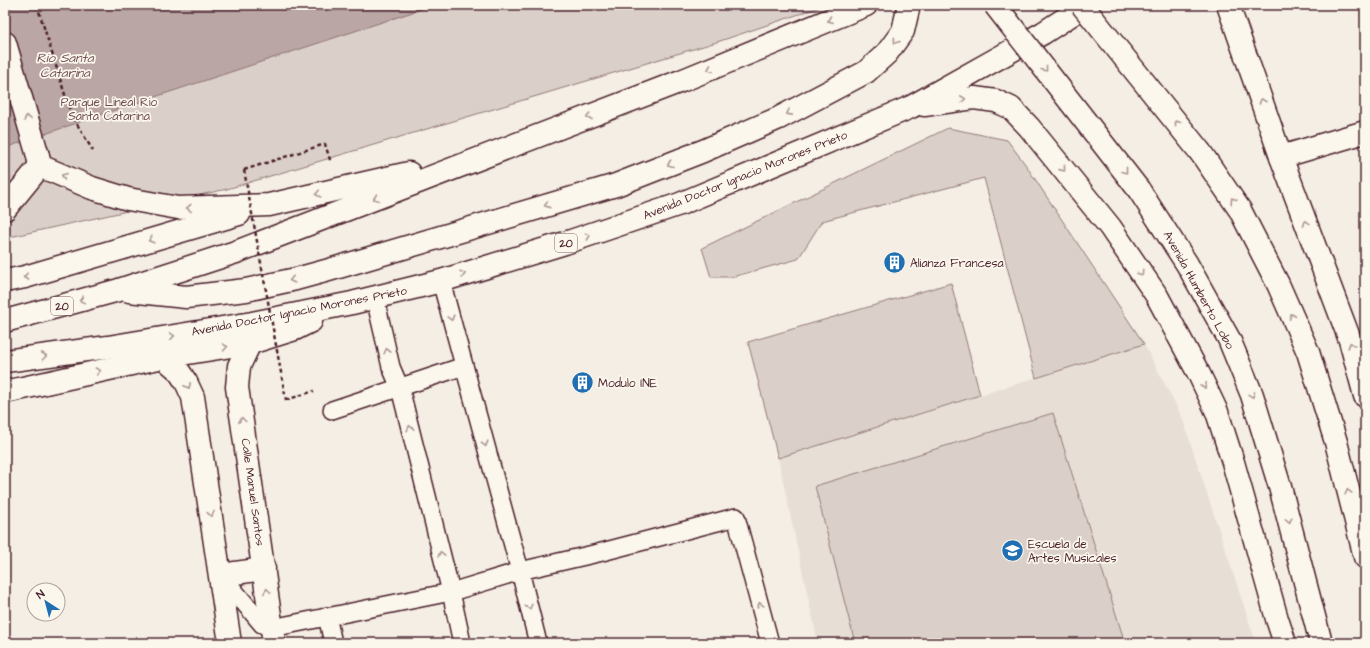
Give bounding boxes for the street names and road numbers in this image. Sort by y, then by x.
street label: Avenida Doctor Ignacio Morones Prieto [640,126,851,225]
street label: Avenida Humberto Lobo [1159,228,1238,353]
road number: 20 [555,234,577,252]
street label: Avenida Doctor Ignacio Morones Prieto [190,282,409,342]
road number: 20 [51,297,73,315]
street label: Calle Manuel Santos [237,437,268,547]

